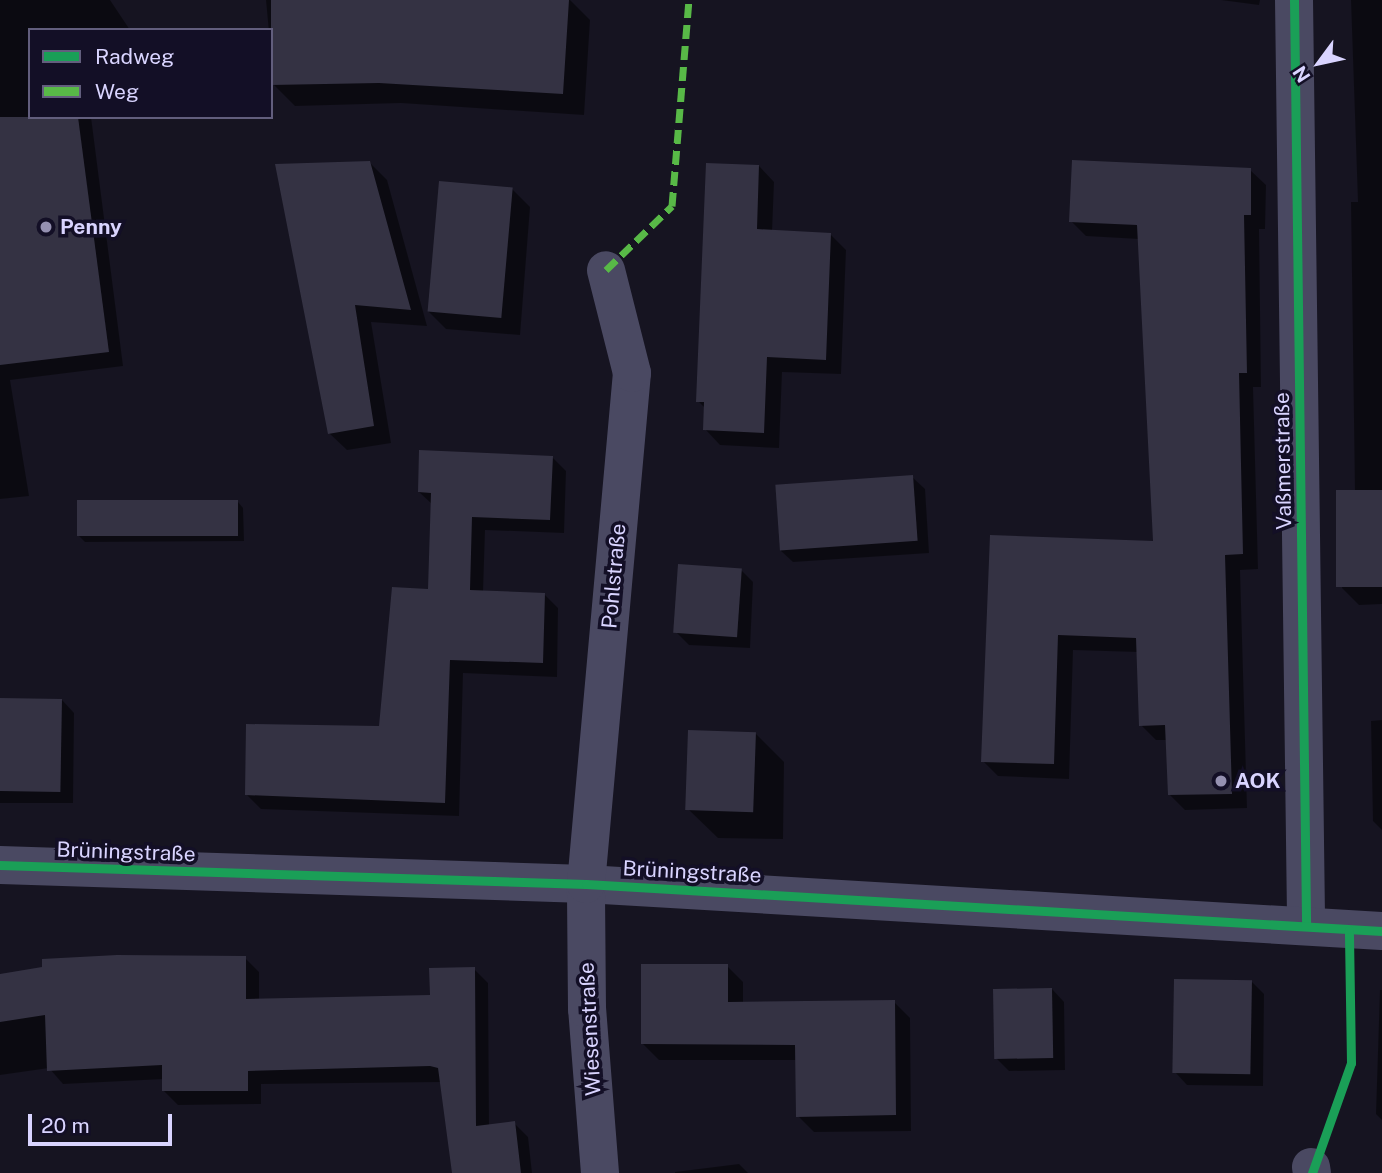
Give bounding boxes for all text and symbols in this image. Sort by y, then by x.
legend [28,28,273,119]
north arrow [1284,28,1354,98]
text: Radweg [95,44,174,69]
text: N [1288,62,1315,87]
text: Weg [95,79,139,104]
place label: Penny [60,214,122,240]
marker: Penny [38,219,54,235]
street label: Vaßmerstraße [1269,392,1297,530]
street label: Pohlstraße [597,522,631,630]
place label: AOK [1235,768,1281,794]
marker: AOK [1213,773,1229,789]
street label: Brüningstraße [56,837,196,867]
street label: Brüningstraße [622,856,762,888]
street label: Wiesenstraße [574,962,606,1096]
scale bar [32,1100,175,1144]
text: 20 m [41,1113,90,1138]

